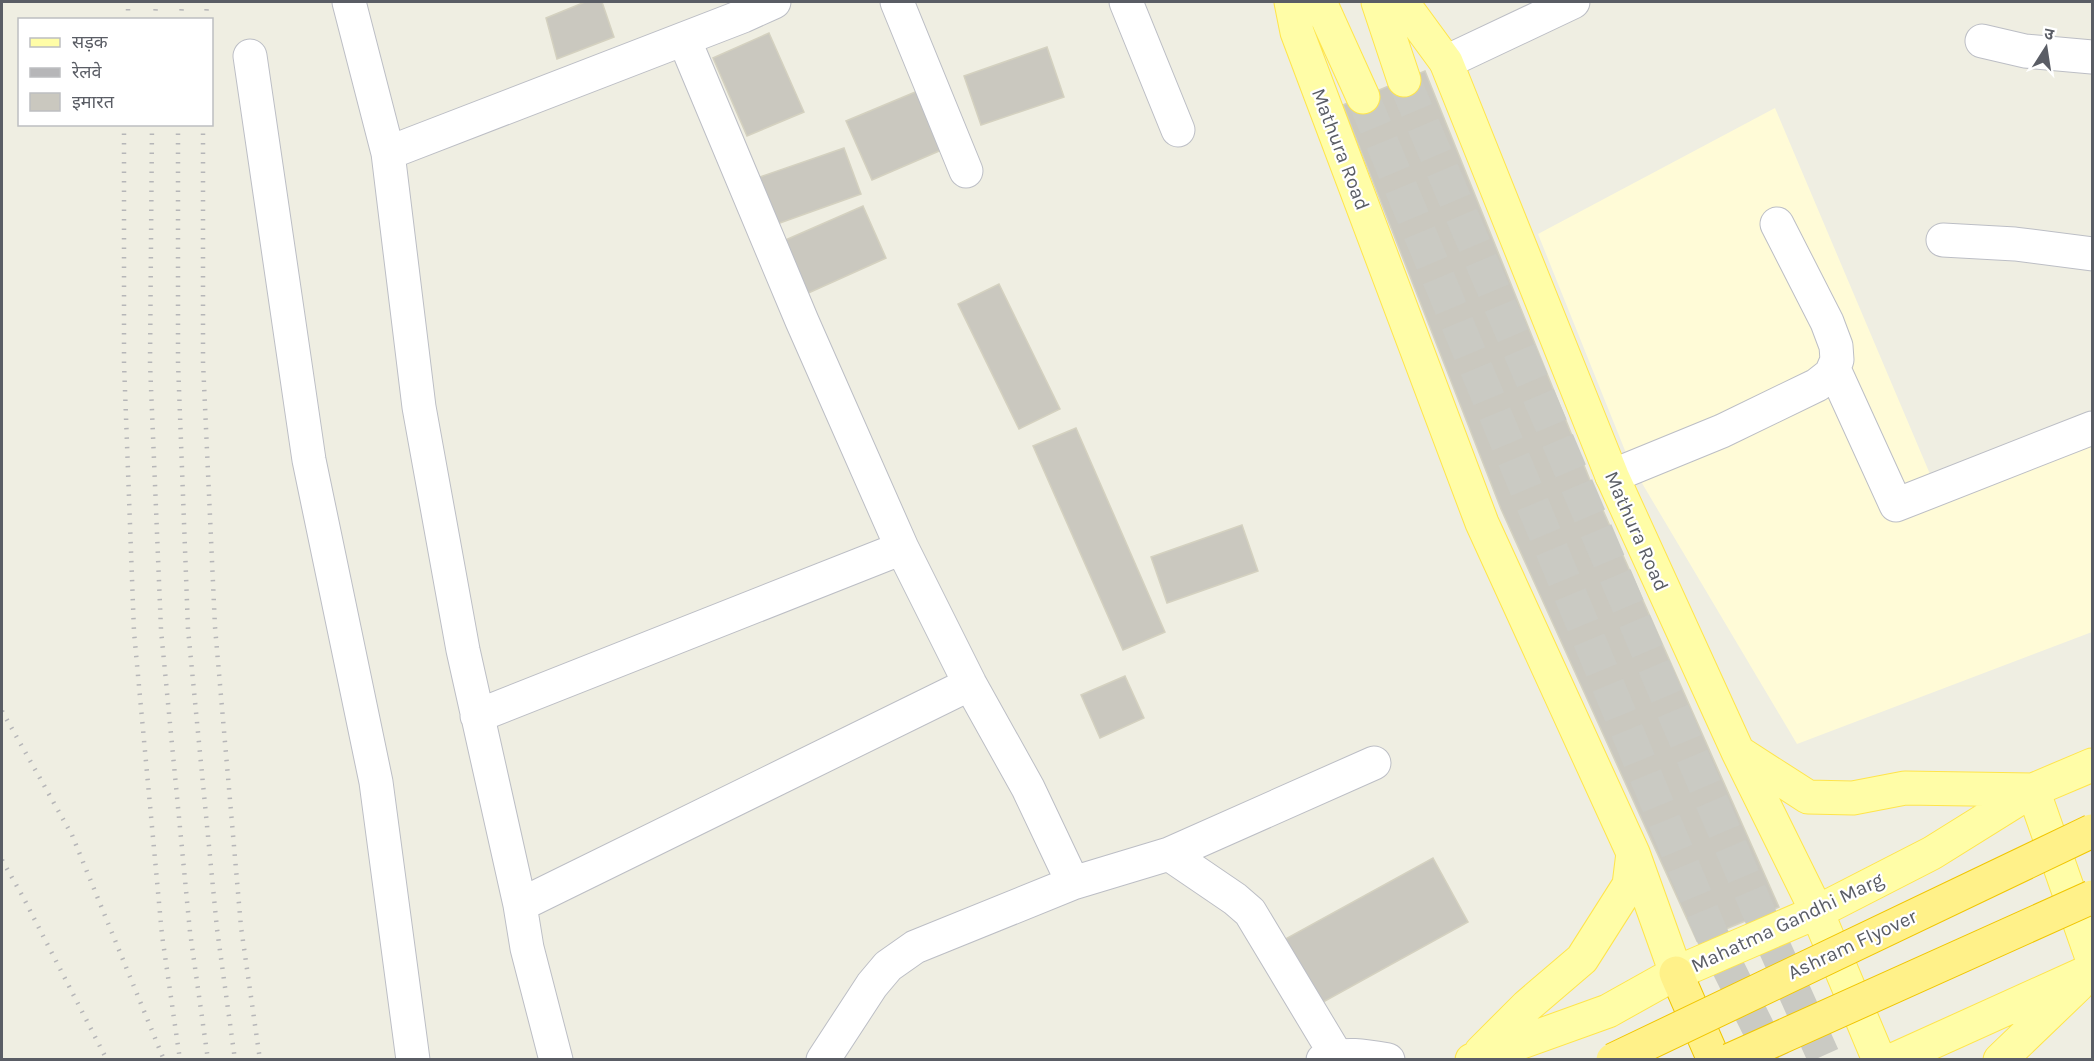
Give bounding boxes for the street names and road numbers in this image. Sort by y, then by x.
street label: Mathura Road [1307,85,1374,213]
street label: Mathura Road [1600,468,1673,595]
street label: Mahatma Gandhi Marg [1687,868,1887,977]
street label: Ashram Flyover [1784,904,1921,984]

